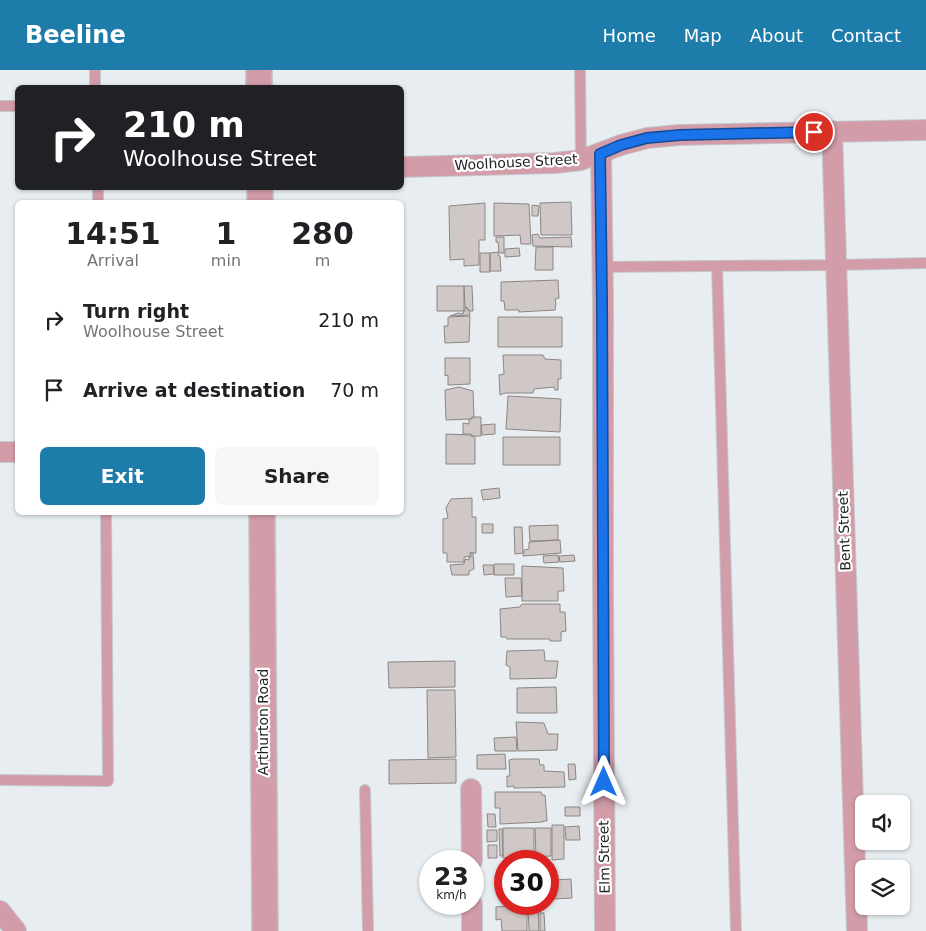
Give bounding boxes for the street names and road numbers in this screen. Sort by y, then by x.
street label: Woolhouse Street [454,151,578,173]
street label: Bent Street [835,490,853,571]
street label: Arthurton Road [255,669,271,775]
street label: Elm Street [595,820,613,894]

